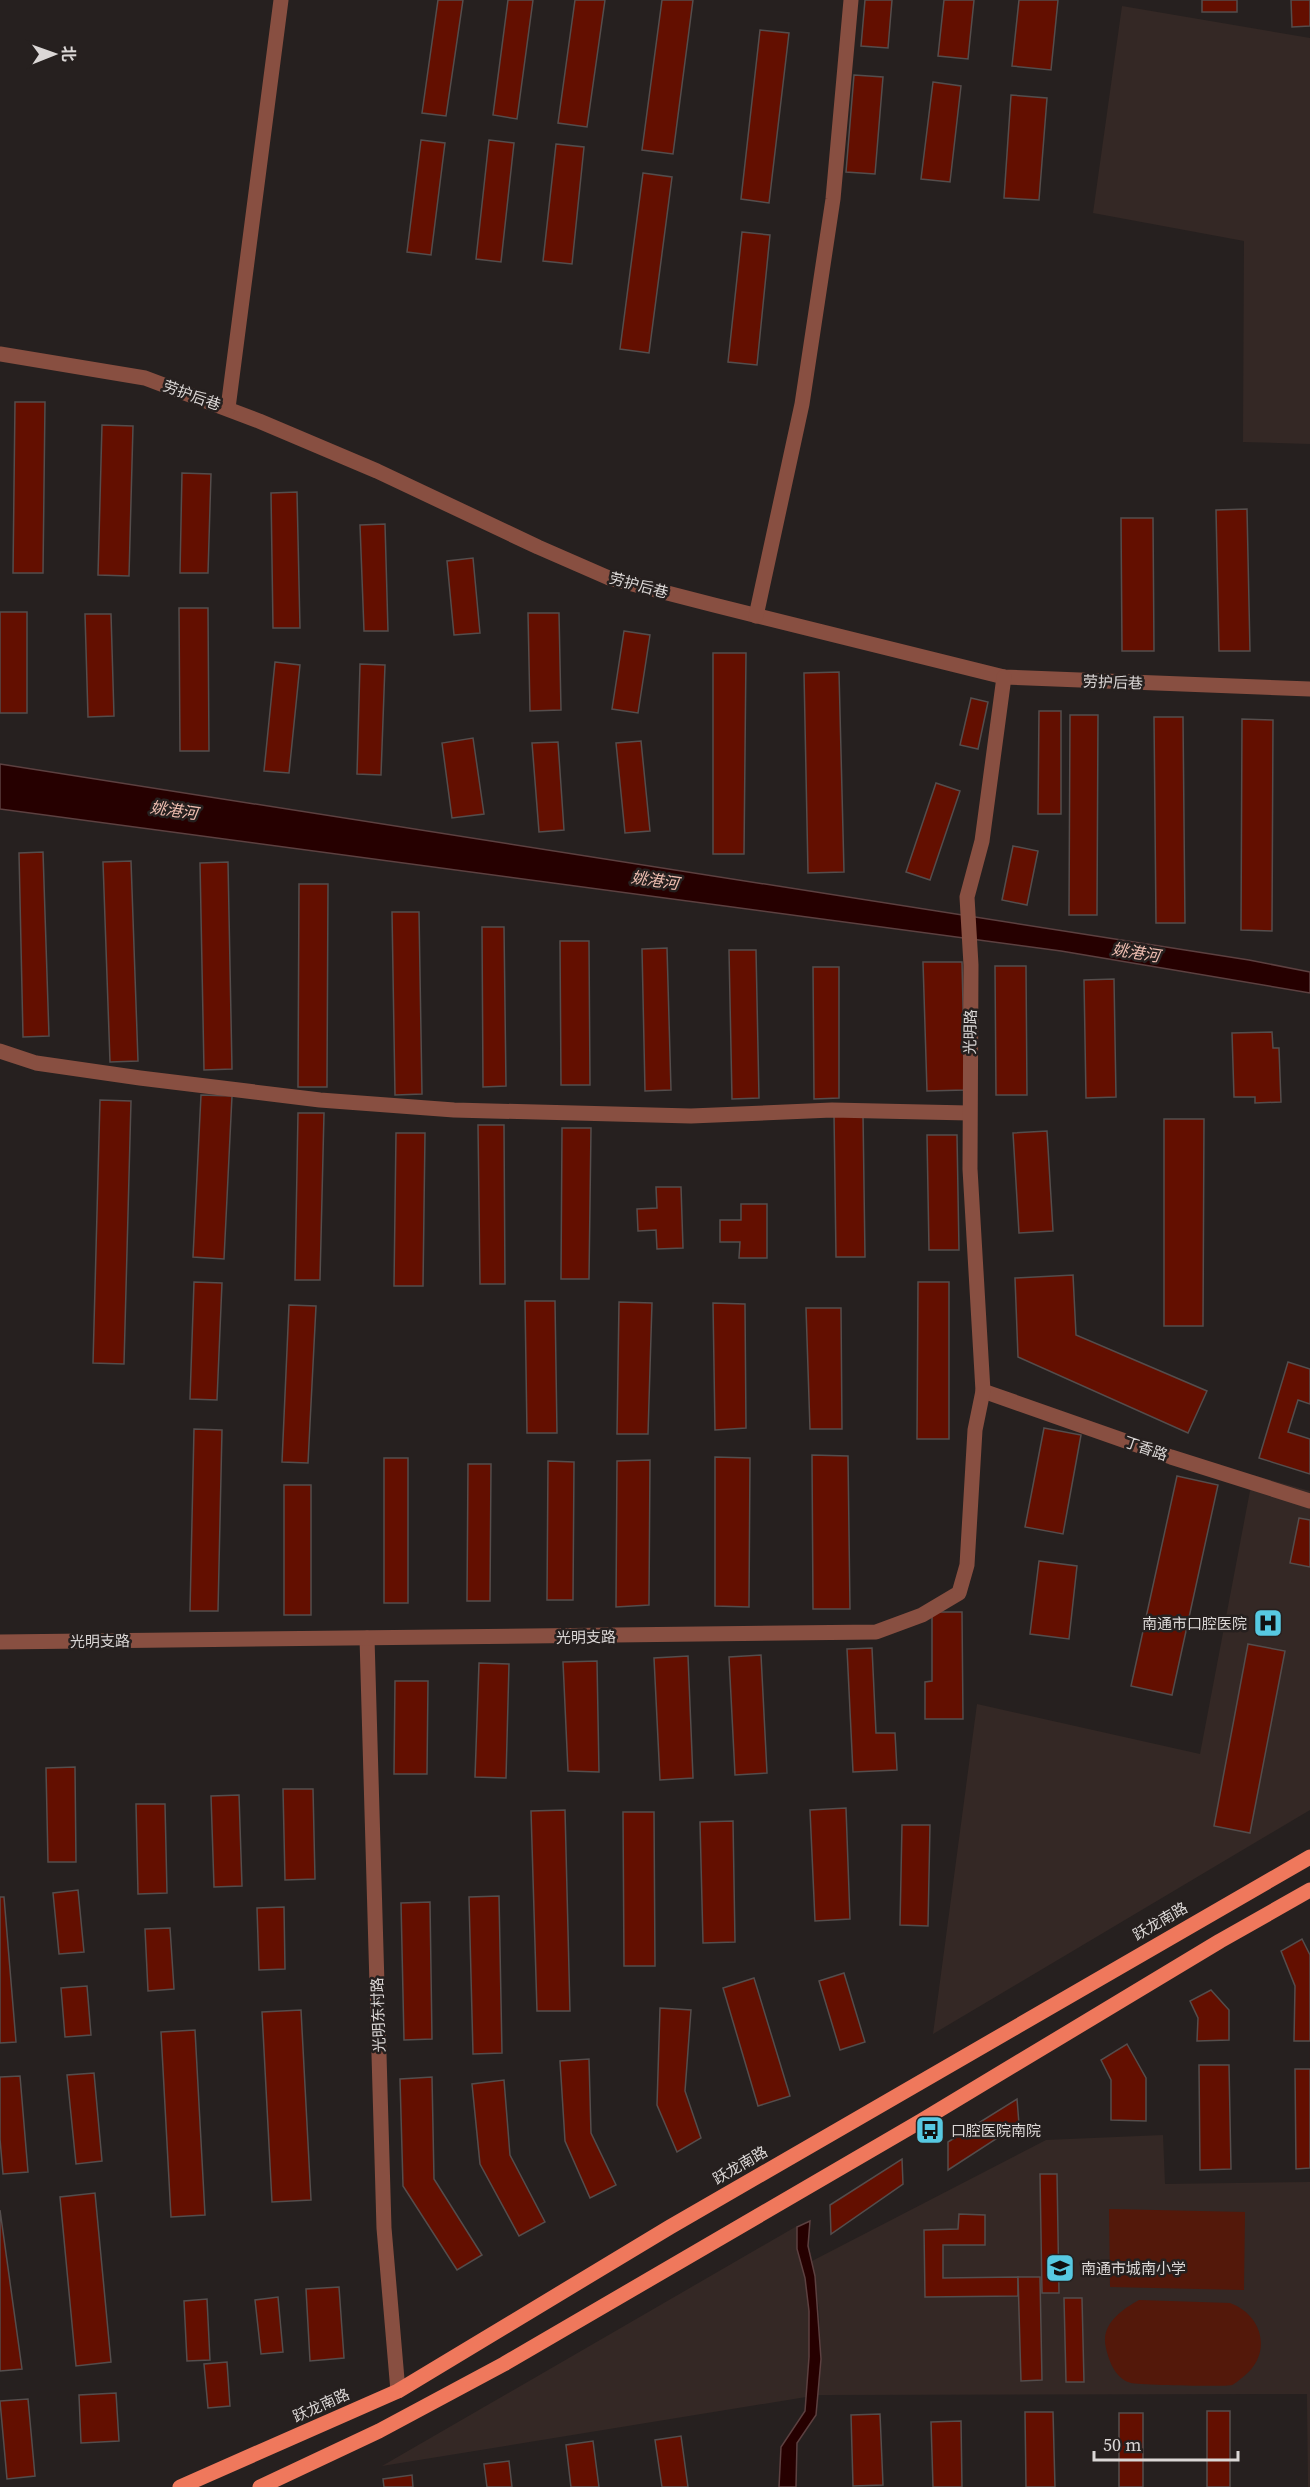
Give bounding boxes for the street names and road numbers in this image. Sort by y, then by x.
street label: 劳护后巷 [160,375,224,415]
street label: 劳护后巷 [607,567,671,603]
street label: 劳护后巷 [1083,670,1143,694]
street label: 光明路 [959,1009,981,1055]
street label: 丁香路 [1121,1431,1171,1465]
street label: 光明支路 [556,1626,616,1648]
street label: 光明支路 [70,1630,130,1652]
street label: 跃龙南路 [1129,1897,1191,1945]
street label: 光明东村路 [366,1977,390,2053]
street label: 跃龙南路 [709,2141,771,2189]
street label: 跃龙南路 [289,2383,353,2427]

